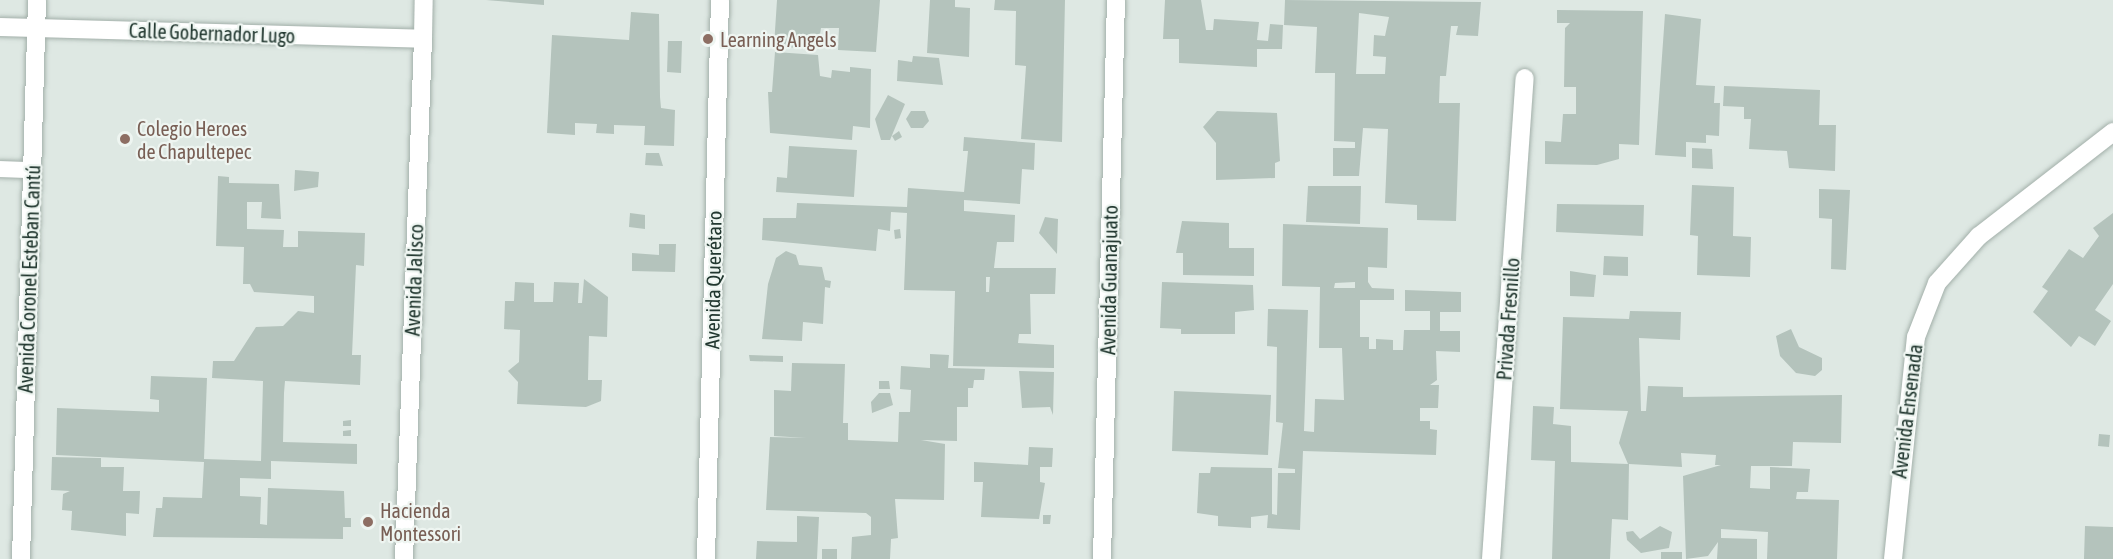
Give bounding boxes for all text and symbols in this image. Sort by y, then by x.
street label: Calle Gobernador Lugo [128,18,296,48]
place label: Learning Angels [720,27,836,51]
marker: Learning Angels [701,32,715,46]
place label: Colegio Heroes de Chapultepec [137,116,251,163]
marker: Colegio Heroes de Chapultepec [118,132,132,146]
street label: Avenida Coronel Esteban Cantú [13,165,45,393]
street label: Avenida Guanajuato [1096,205,1122,355]
street label: Avenida Querétaro [700,211,726,349]
street label: Avenida Jalisco [400,224,428,336]
street label: Privada Fresnillo [1492,257,1524,381]
street label: Avenida Ensenada [1887,343,1927,479]
place label: Hacienda Montessori [380,498,461,545]
marker: Hacienda Montessori [361,515,375,529]

